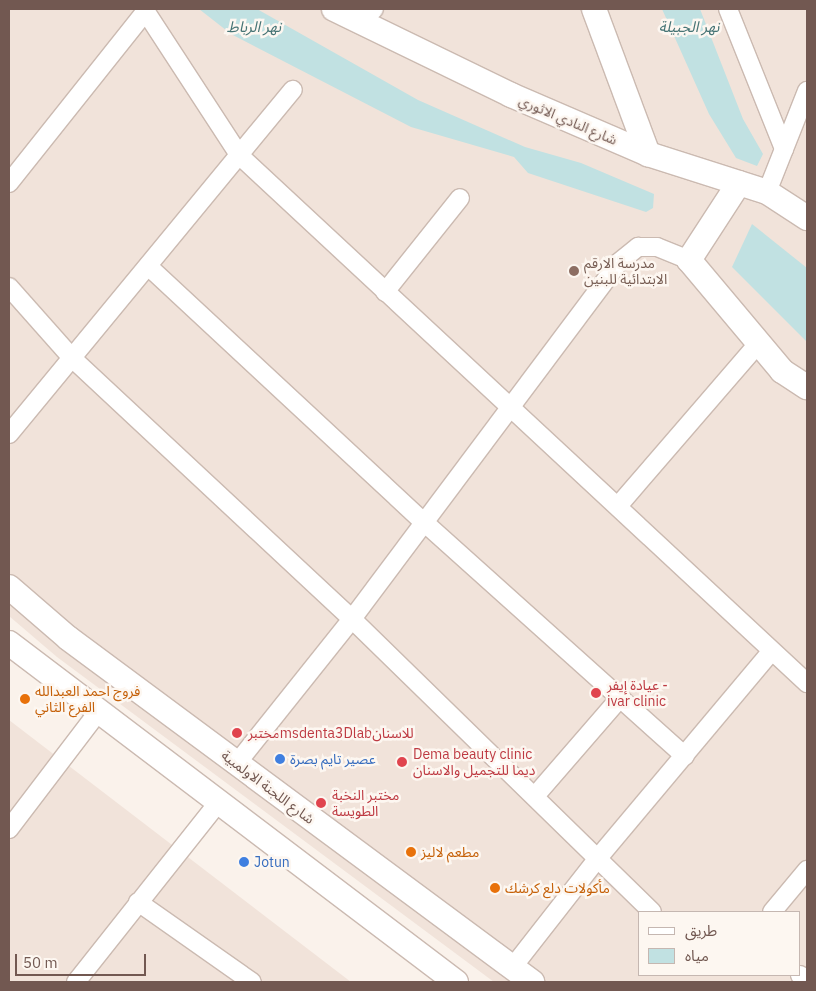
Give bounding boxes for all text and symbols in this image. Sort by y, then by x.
water label: نهر الرباط [227,18,281,36]
water label: نهر الجبيلة [659,18,719,36]
street label: شارع النادي الاثوري [516,92,620,148]
place label: مدرسة الارقم الابتدائية للبنين [584,255,667,288]
marker: مدرسة الارقم الابتدائية للبنين [568,265,580,277]
place label: عيادة إيفر - ivar clinic [607,677,668,710]
place label: فروج احمد العبدالله الفرع الثاني [35,683,140,716]
marker: عيادة إيفر - ivar clinic [589,686,603,700]
marker: فروج احمد العبدالله الفرع الثاني [19,693,31,705]
place label: مختبرmsdenta3Dlabللاسنان [248,725,414,741]
marker: مختبرmsdenta3Dlabللاسنان [230,726,244,740]
place label: Dema beauty clinic ديما للتجميل والاسنان [413,746,535,779]
street label: شارع اللجنة الاولمبية [218,747,318,827]
place label: عصير تايم بصرة [290,751,376,767]
marker: عصير تايم بصرة [274,753,286,765]
marker: Dema beauty clinic ديما للتجميل والاسنان [395,755,409,769]
place label: مختبر النخبة الطويسة [332,787,399,820]
marker: مختبر النخبة الطويسة [314,796,328,810]
place label: مطعم لاليز [421,844,479,860]
marker: مطعم لاليز [405,846,417,858]
place label: Jotun [254,854,290,870]
marker: Jotun [238,856,250,868]
place label: مأكولات دلع كرشك [505,880,610,896]
marker: مأكولات دلع كرشك [489,882,501,894]
legend [638,911,801,976]
text: طريق [685,921,717,940]
scale bar [18,944,149,976]
text: مياه [685,946,709,965]
text: 50 m [23,953,58,972]

